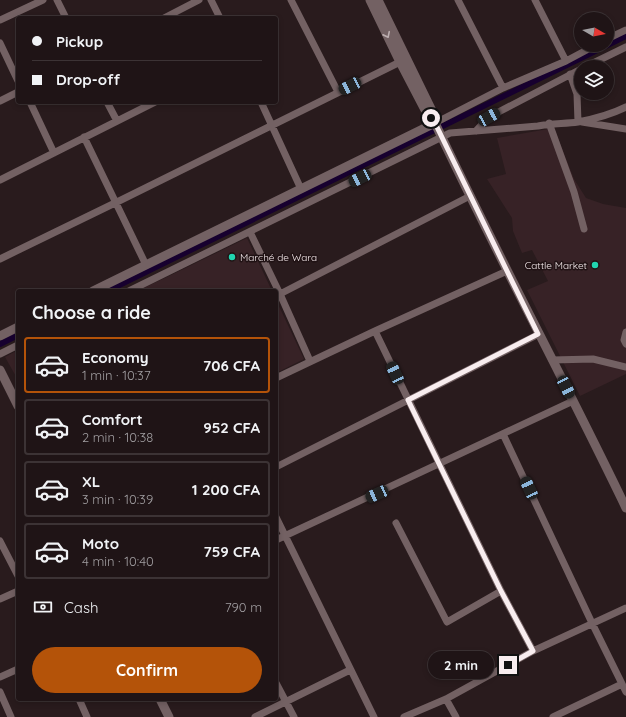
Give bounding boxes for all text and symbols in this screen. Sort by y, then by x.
north arrow [574,12,614,52]
map controls [574,12,614,100]
one-way arrow [382,31,390,38]
text: Pickup [56,32,103,51]
button: layers [574,60,614,100]
text: Drop-off [56,70,120,89]
car [337,75,363,97]
car [476,106,502,128]
route start [422,109,440,127]
car [347,167,373,189]
place label: Marché de Wara [240,251,317,264]
marker: Marché de Wara [227,252,237,262]
place label: Cattle Market [525,259,588,272]
marker: Cattle Market [590,260,600,270]
text: Choose a ride [32,301,151,324]
icon: car [34,347,70,383]
text: Economy [82,348,149,367]
text: 706 CFA [203,356,260,375]
car [384,360,406,386]
text: 1 min · 10:37 [82,367,151,383]
car [555,374,577,400]
icon: car [34,409,70,445]
text: Comfort [82,410,143,429]
text: 952 CFA [203,418,260,437]
text: 2 min · 10:38 [82,429,153,445]
icon: car [34,471,70,507]
text: XL [82,472,100,491]
car [518,475,540,501]
text: 1 200 CFA [192,480,260,499]
car [364,484,390,504]
text: 3 min · 10:39 [82,491,153,507]
icon: car [34,533,70,569]
text: Moto [82,534,119,553]
text: 759 CFA [203,542,260,561]
text: 4 min · 10:40 [82,553,154,569]
icon: cash [32,596,54,618]
text: Cash [64,598,98,617]
text: 790 m [225,599,262,615]
button: Confirm [32,647,262,693]
callout: 2 min [428,651,494,679]
route end [499,656,517,674]
text: 2 min [444,657,478,673]

